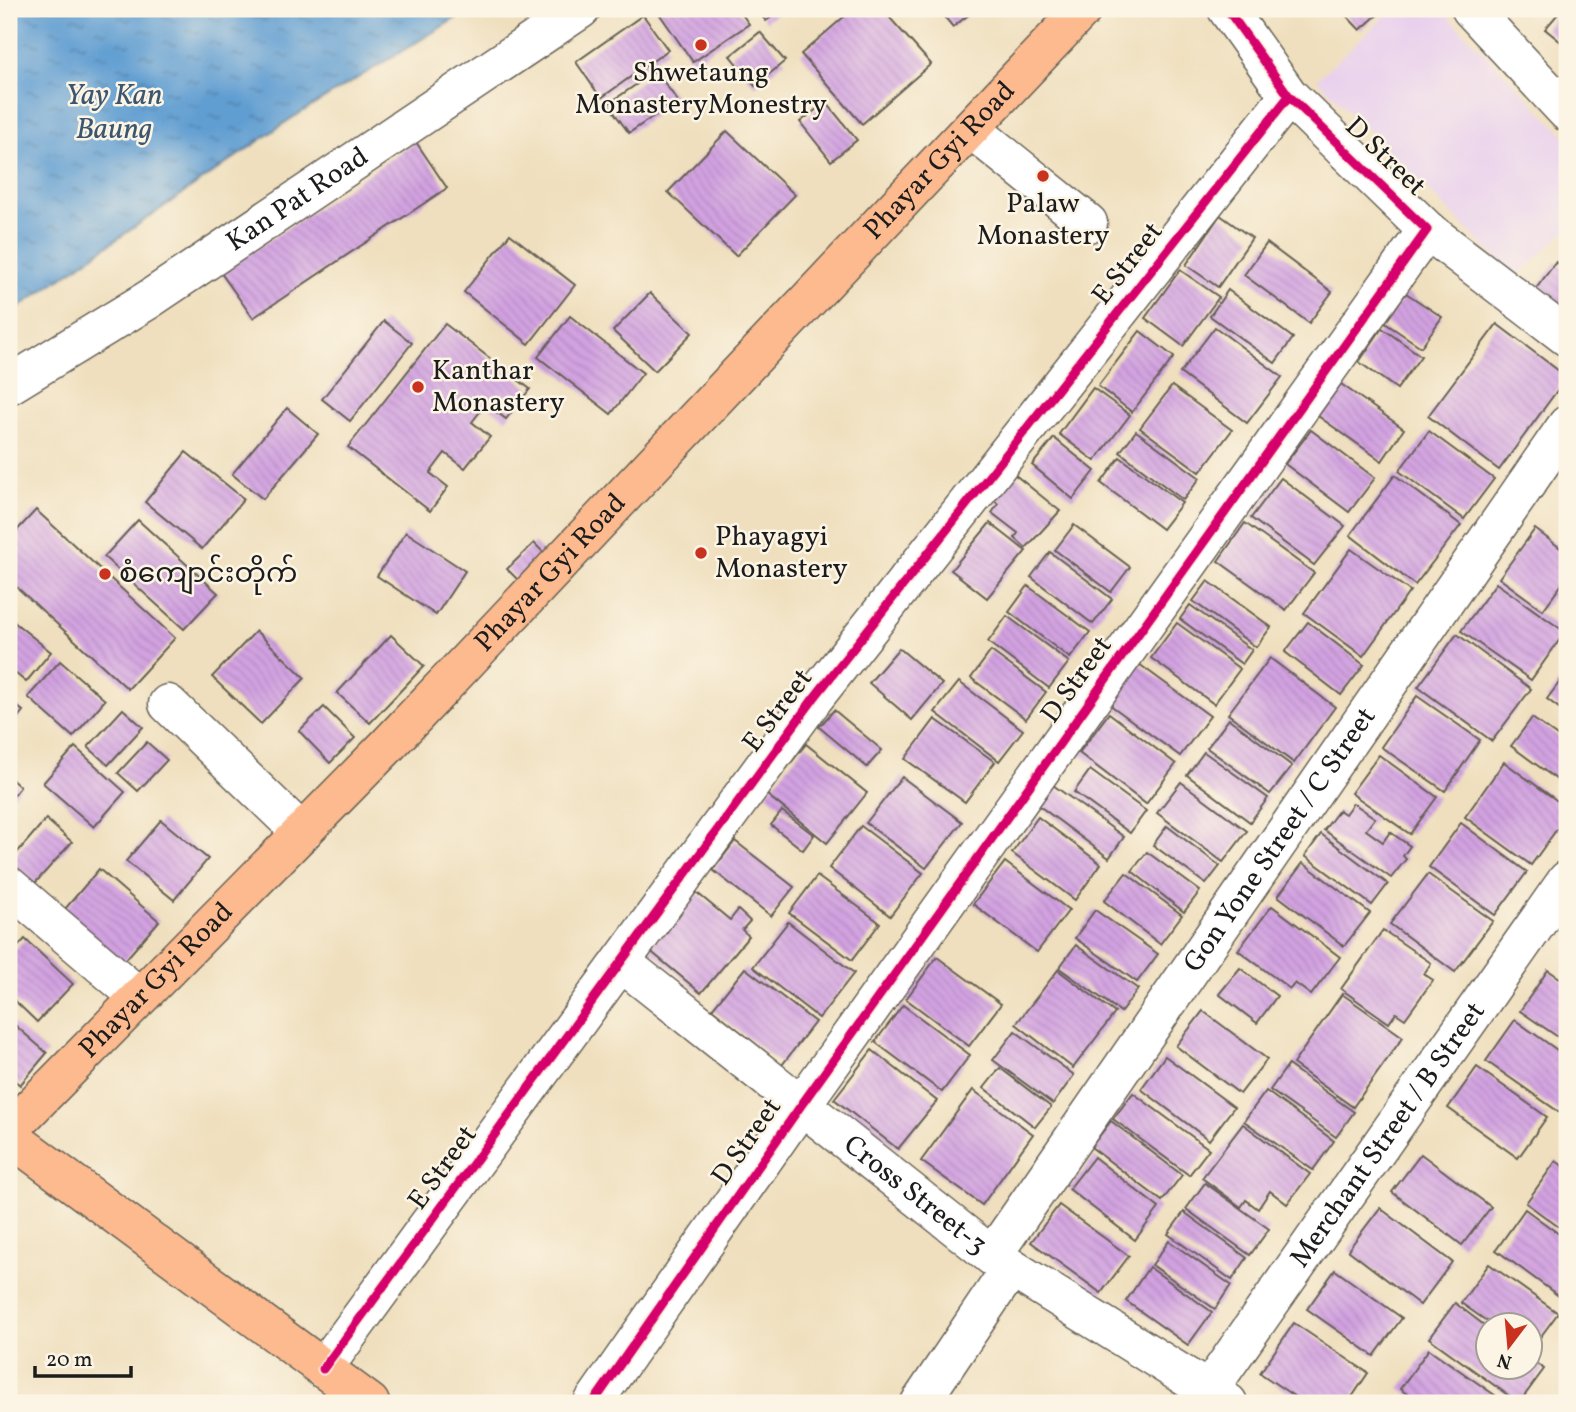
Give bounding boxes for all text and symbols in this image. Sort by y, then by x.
marker: Shwetaung MonasteryMonestry [693,37,709,53]
place label: Shwetaung MonasteryMonestry [575,54,827,125]
street label: Phayar Gyi Road [855,73,1025,249]
water label: Yay Kan Baung [65,75,163,151]
street label: D Street [1336,108,1434,206]
street label: Kan Pat Road [219,138,376,261]
marker: Palaw Monastery [1035,168,1051,184]
place label: Palaw Monastery [977,185,1109,256]
street label: E Street [1083,214,1173,314]
place label: Kanthar Monastery [432,352,565,423]
marker: Kanthar Monastery [410,379,426,395]
street label: Phayar Gyi Road [466,485,635,661]
place label: Phayagyi Monastery [715,518,848,589]
marker: Phayagyi Monastery [693,545,709,561]
place label: စံကျောင်းတိုက် [119,554,297,595]
marker: စံကျောင်းတိုက် [97,566,113,582]
street label: D Street [1032,628,1122,732]
street label: E Street [734,661,822,761]
street label: Gon Yone Street / C Street [1174,699,1385,980]
street label: Phayar Gyi Road [70,893,242,1067]
street label: Merchant Street / B Street [1281,994,1495,1276]
street label: D Street [703,1090,791,1194]
street label: E Street [399,1118,487,1218]
street label: Cross Street-3 [835,1126,995,1264]
north arrow [1474,1310,1544,1380]
scale bar [35,1335,131,1379]
text: 20 m [46,1346,92,1375]
text: N [1494,1346,1515,1375]

